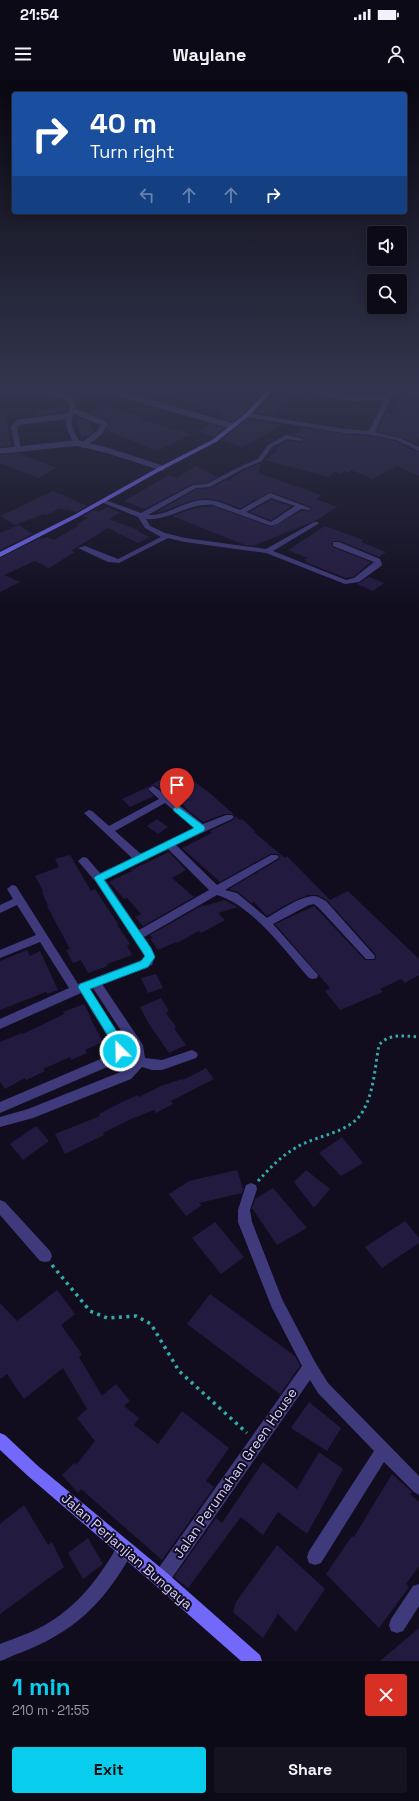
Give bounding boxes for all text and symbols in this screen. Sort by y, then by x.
text: 21:54 [20,5,59,24]
icon: menu [12,43,34,65]
text: Waylane [173,43,246,66]
icon: person [385,43,407,65]
text: 40 m [90,105,157,141]
icon: right [24,108,76,160]
text: Turn right [90,140,174,163]
icon: left [136,184,158,206]
icon: ahead [178,184,200,206]
icon: ahead [220,184,242,206]
icon: right [262,184,284,206]
map controls [367,226,407,314]
button: sound [367,226,407,266]
button: search [367,274,407,314]
pin [160,768,194,809]
icon: arrive [166,774,188,796]
position arrow [99,1030,141,1072]
street label: Jalan Perumahan Green House [169,1384,301,1562]
street label: Jalan Perjanjian Bungaya [58,1489,196,1613]
text: 1 min [12,1671,71,1702]
button: close [365,1674,407,1716]
text: 210 m · 21:55 [12,1702,89,1719]
button: Exit [12,1747,206,1793]
button: Share [214,1747,407,1793]

